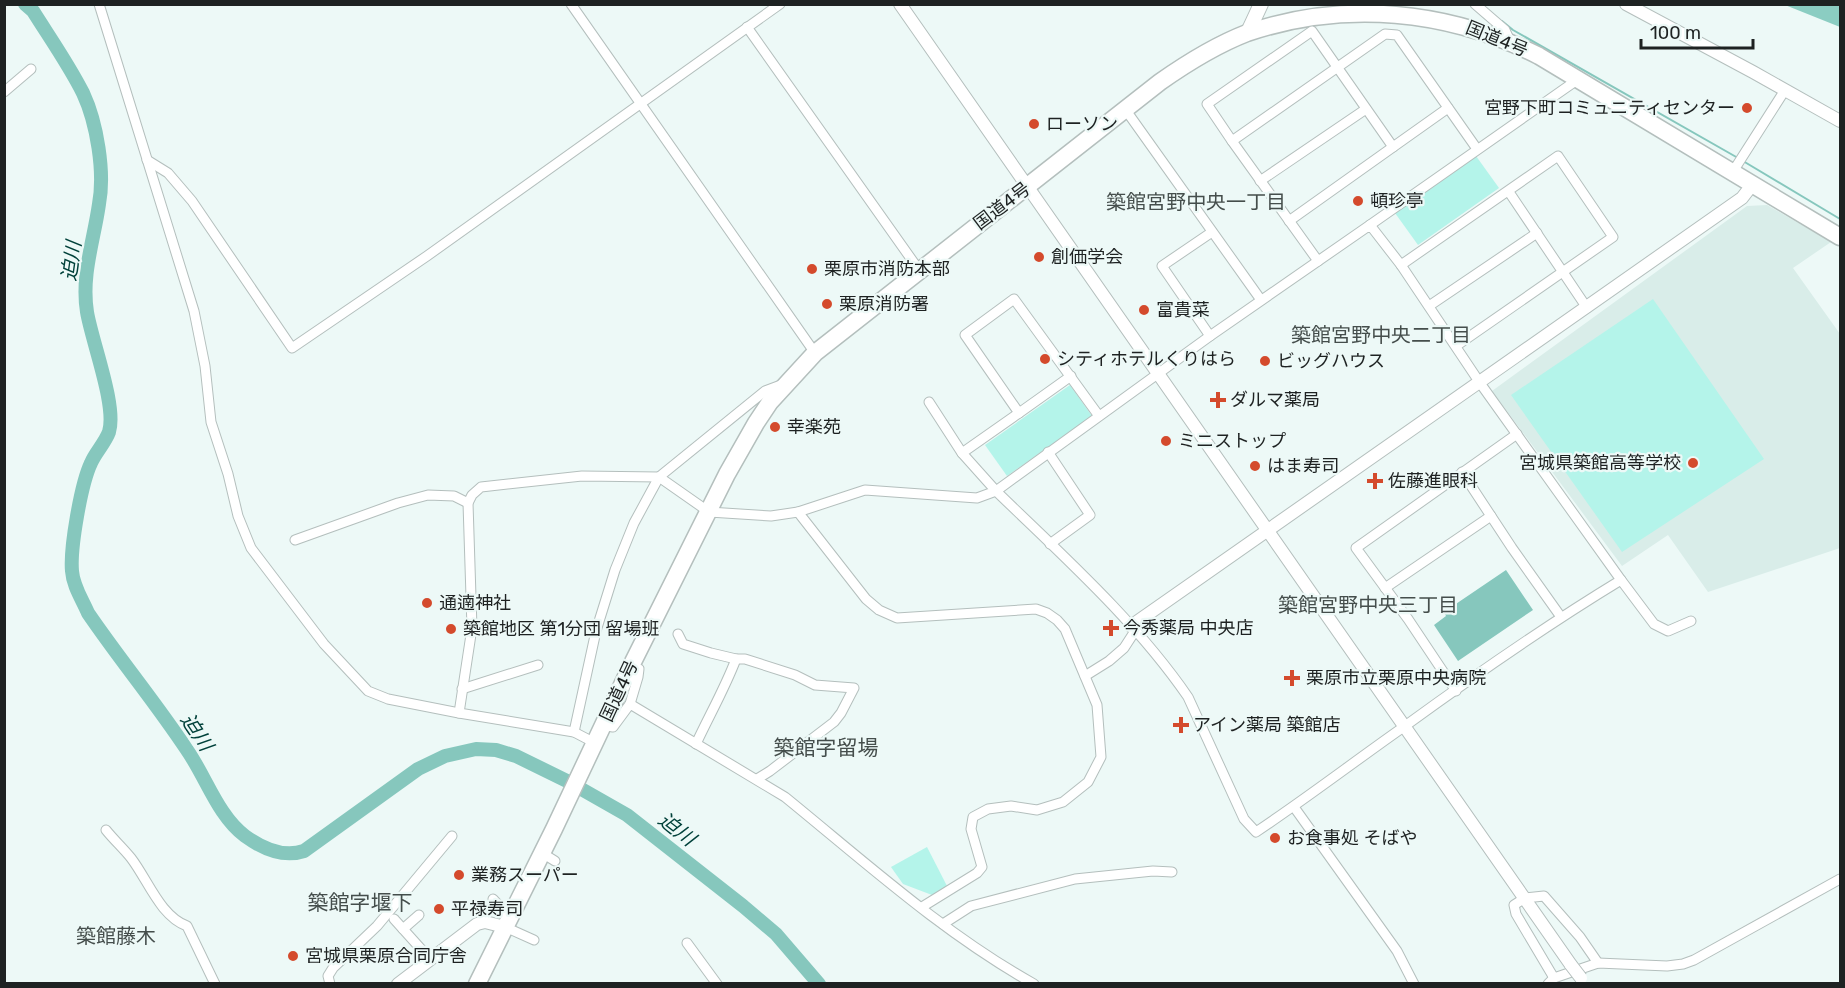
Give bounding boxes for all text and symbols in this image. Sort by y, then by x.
scale bar [1641,12,1754,50]
street label: 国道4号 [1463,17,1531,61]
text: 100 m [1650,22,1701,44]
place label: 宮野下町コミュニティセンター [1484,97,1735,119]
marker: 宮野下町コミュニティセンター [1740,101,1754,115]
place label: ローソン [1046,113,1118,135]
marker: ローソン [1027,117,1041,131]
street label: 国道4号 [969,178,1035,234]
district label: 築館宮野中央一丁目 [1106,190,1286,214]
place label: 頓珍亭 [1370,190,1424,212]
marker: 頓珍亭 [1351,194,1365,208]
water label: 迫川 [56,238,86,282]
place label: 創価学会 [1051,246,1123,268]
marker: 創価学会 [1032,250,1046,264]
place label: 栗原市消防本部 [824,258,950,280]
marker: 栗原市消防本部 [805,262,819,276]
place label: 栗原消防署 [839,293,929,315]
marker: 栗原消防署 [820,297,834,311]
place label: 富貴菜 [1156,299,1210,321]
marker: 富貴菜 [1137,303,1151,317]
district label: 築館宮野中央二丁目 [1291,323,1471,347]
place label: シティホテルくりはら [1057,348,1236,370]
place label: ビッグハウス [1277,350,1385,372]
marker: シティホテルくりはら [1038,352,1052,366]
marker: ビッグハウス [1258,354,1272,368]
place label: ダルマ薬局 [1230,389,1320,411]
marker: ダルマ薬局 [1211,393,1225,407]
place label: 幸楽苑 [787,416,841,438]
marker: 幸楽苑 [768,420,782,434]
place label: ミニストップ [1178,430,1286,452]
marker: ミニストップ [1159,434,1173,448]
place label: 宮城県築館高等学校 [1519,452,1681,474]
place label: はま寿司 [1267,455,1339,477]
marker: 宮城県築館高等学校 [1686,456,1700,470]
marker: はま寿司 [1248,459,1262,473]
place label: 佐藤進眼科 [1388,470,1478,492]
marker: 佐藤進眼科 [1366,472,1384,490]
place label: 通遖神社 [439,592,511,614]
district label: 築館宮野中央三丁目 [1278,593,1458,617]
marker: 通遖神社 [420,596,434,610]
place label: 今秀薬局 中央店 [1123,617,1253,639]
place label: 築館地区 第1分団 留場班 [463,618,660,640]
marker: 今秀薬局 中央店 [1104,621,1118,635]
marker: 築館地区 第1分団 留場班 [444,622,458,636]
street label: 国道4号 [595,657,643,725]
place label: 栗原市立栗原中央病院 [1306,667,1486,689]
marker: 栗原市立栗原中央病院 [1283,669,1301,687]
water label: 迫川 [176,709,219,757]
place label: アイン薬局 築館店 [1193,714,1341,736]
marker: アイン薬局 築館店 [1174,718,1188,732]
district label: 築館字留場 [774,735,879,760]
water label: 迫川 [654,807,702,852]
place label: お食事処 そばや [1287,827,1417,849]
marker: お食事処 そばや [1268,831,1282,845]
place label: 業務スーパー [471,864,579,886]
marker: 業務スーパー [452,868,466,882]
district label: 築館字堰下 [308,890,413,915]
place label: 平禄寿司 [451,898,523,920]
marker: 平禄寿司 [432,902,446,916]
district label: 築館藤木 [76,924,156,948]
place label: 宮城県栗原合同庁舎 [305,945,467,967]
marker: 宮城県栗原合同庁舎 [286,949,300,963]

